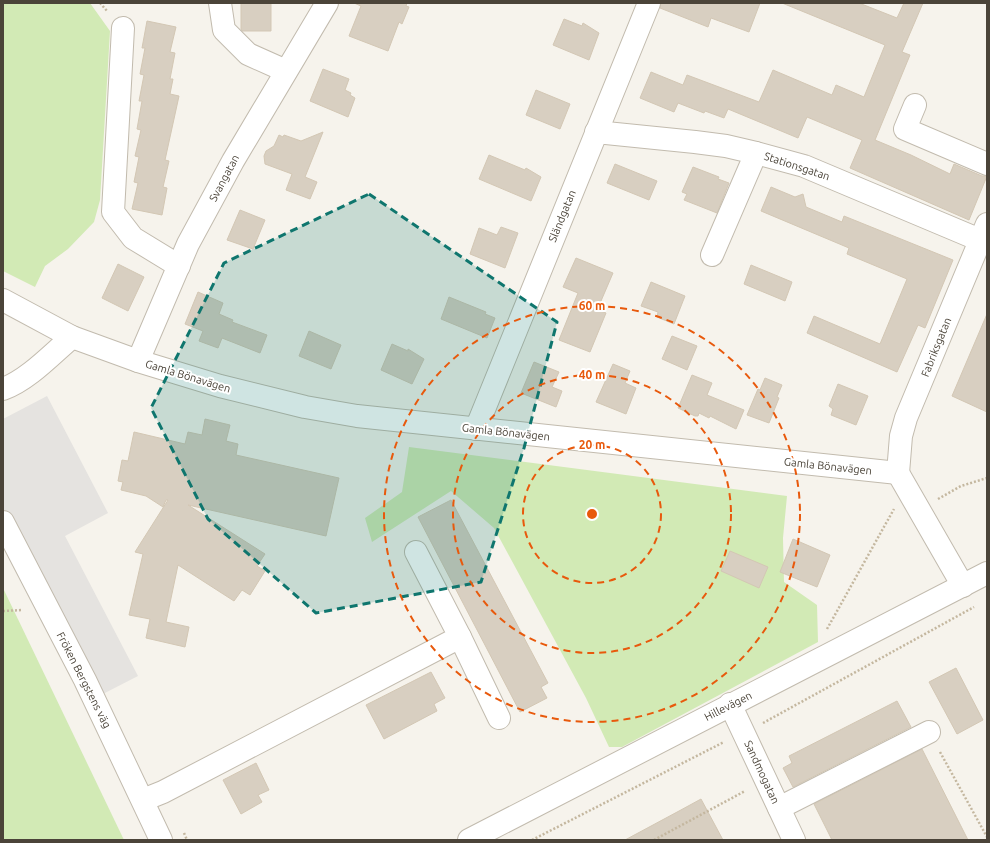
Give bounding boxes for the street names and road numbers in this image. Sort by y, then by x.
street label: Stationsgatan [763,150,831,182]
street label: Svangatan [207,153,241,203]
street label: Sländgatan [546,188,578,244]
street label: Fabriksgatan [919,316,953,378]
street label: Gamla Bönavägen [144,357,232,395]
street label: Gamla Bönavägen [461,421,551,443]
street label: Gamla Bönavägen [783,455,873,477]
street label: Fröken Bergstens väg [55,630,113,730]
street label: Hillevägen [702,689,754,723]
street label: Sandmogatan [742,739,782,805]

